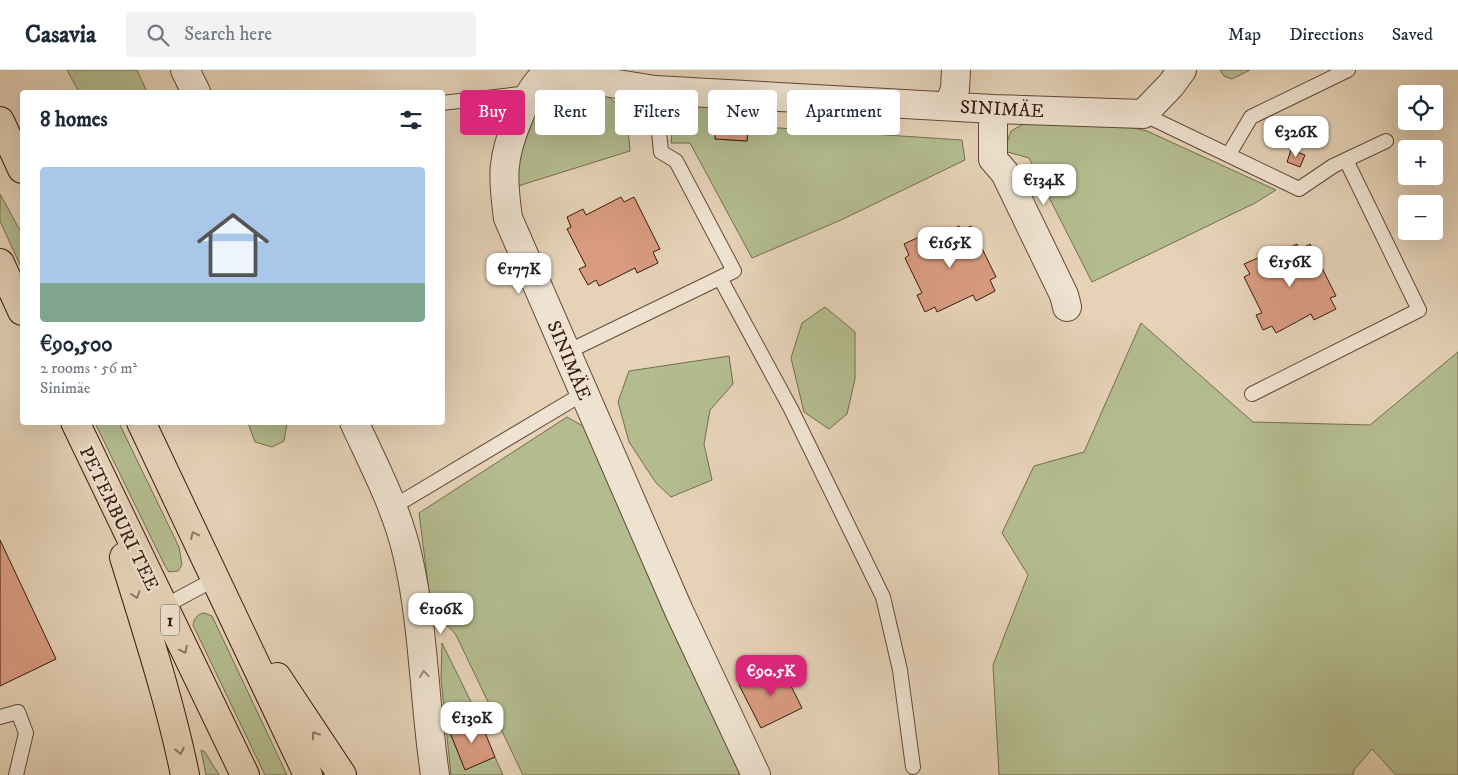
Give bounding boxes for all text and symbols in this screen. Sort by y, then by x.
search box [126,12,476,57]
text: Casavia [25,20,96,50]
icon: search [144,21,172,49]
text: Search here [184,23,272,46]
text: Map [1228,24,1261,46]
text: Directions [1289,24,1364,46]
text: Saved [1392,24,1433,46]
map controls [1398,85,1443,240]
button: locate [1398,85,1443,130]
chip: Buy [460,90,525,135]
chip: Rent [535,90,605,135]
chip: Filters [615,90,698,135]
chip: New [708,90,777,135]
chip: Apartment [787,90,900,135]
street label: SINIMÄE [959,95,1045,123]
icon: filters [397,106,425,134]
text: 8 homes [40,107,108,133]
pin: €326K [1261,116,1331,158]
text: €326K [1275,122,1317,142]
button: + [1398,140,1443,185]
pin: €134K [1009,164,1079,206]
text: €134K [1023,170,1065,190]
button: − [1398,195,1443,240]
icon: home [188,200,278,290]
pin: €165K [915,226,985,269]
text: €165K [929,233,971,253]
pin: €156K [1255,246,1325,288]
pin: €177K [484,252,554,295]
text: €156K [1269,252,1311,272]
text: €177K [497,259,541,279]
street label: SINIMÄE [542,317,597,404]
text: €90,500 [40,332,113,358]
text: 2 rooms · 56 m² [40,358,137,378]
text: Sinimäe [40,378,90,398]
street label: PETERBURI TEE [74,443,163,594]
one-way arrow [190,531,200,540]
one-way arrow [130,590,140,598]
pin: €106K [406,592,476,635]
text: €106K [419,599,463,619]
road number: 1 [161,604,179,636]
one-way arrow [178,645,188,654]
pin: €90.5K [730,654,812,697]
text: €90.5K [747,661,795,681]
one-way arrow [419,670,430,678]
pin: €130K [437,702,507,744]
text: €130K [451,708,493,728]
one-way arrow [312,731,321,741]
one-way arrow [174,747,185,755]

